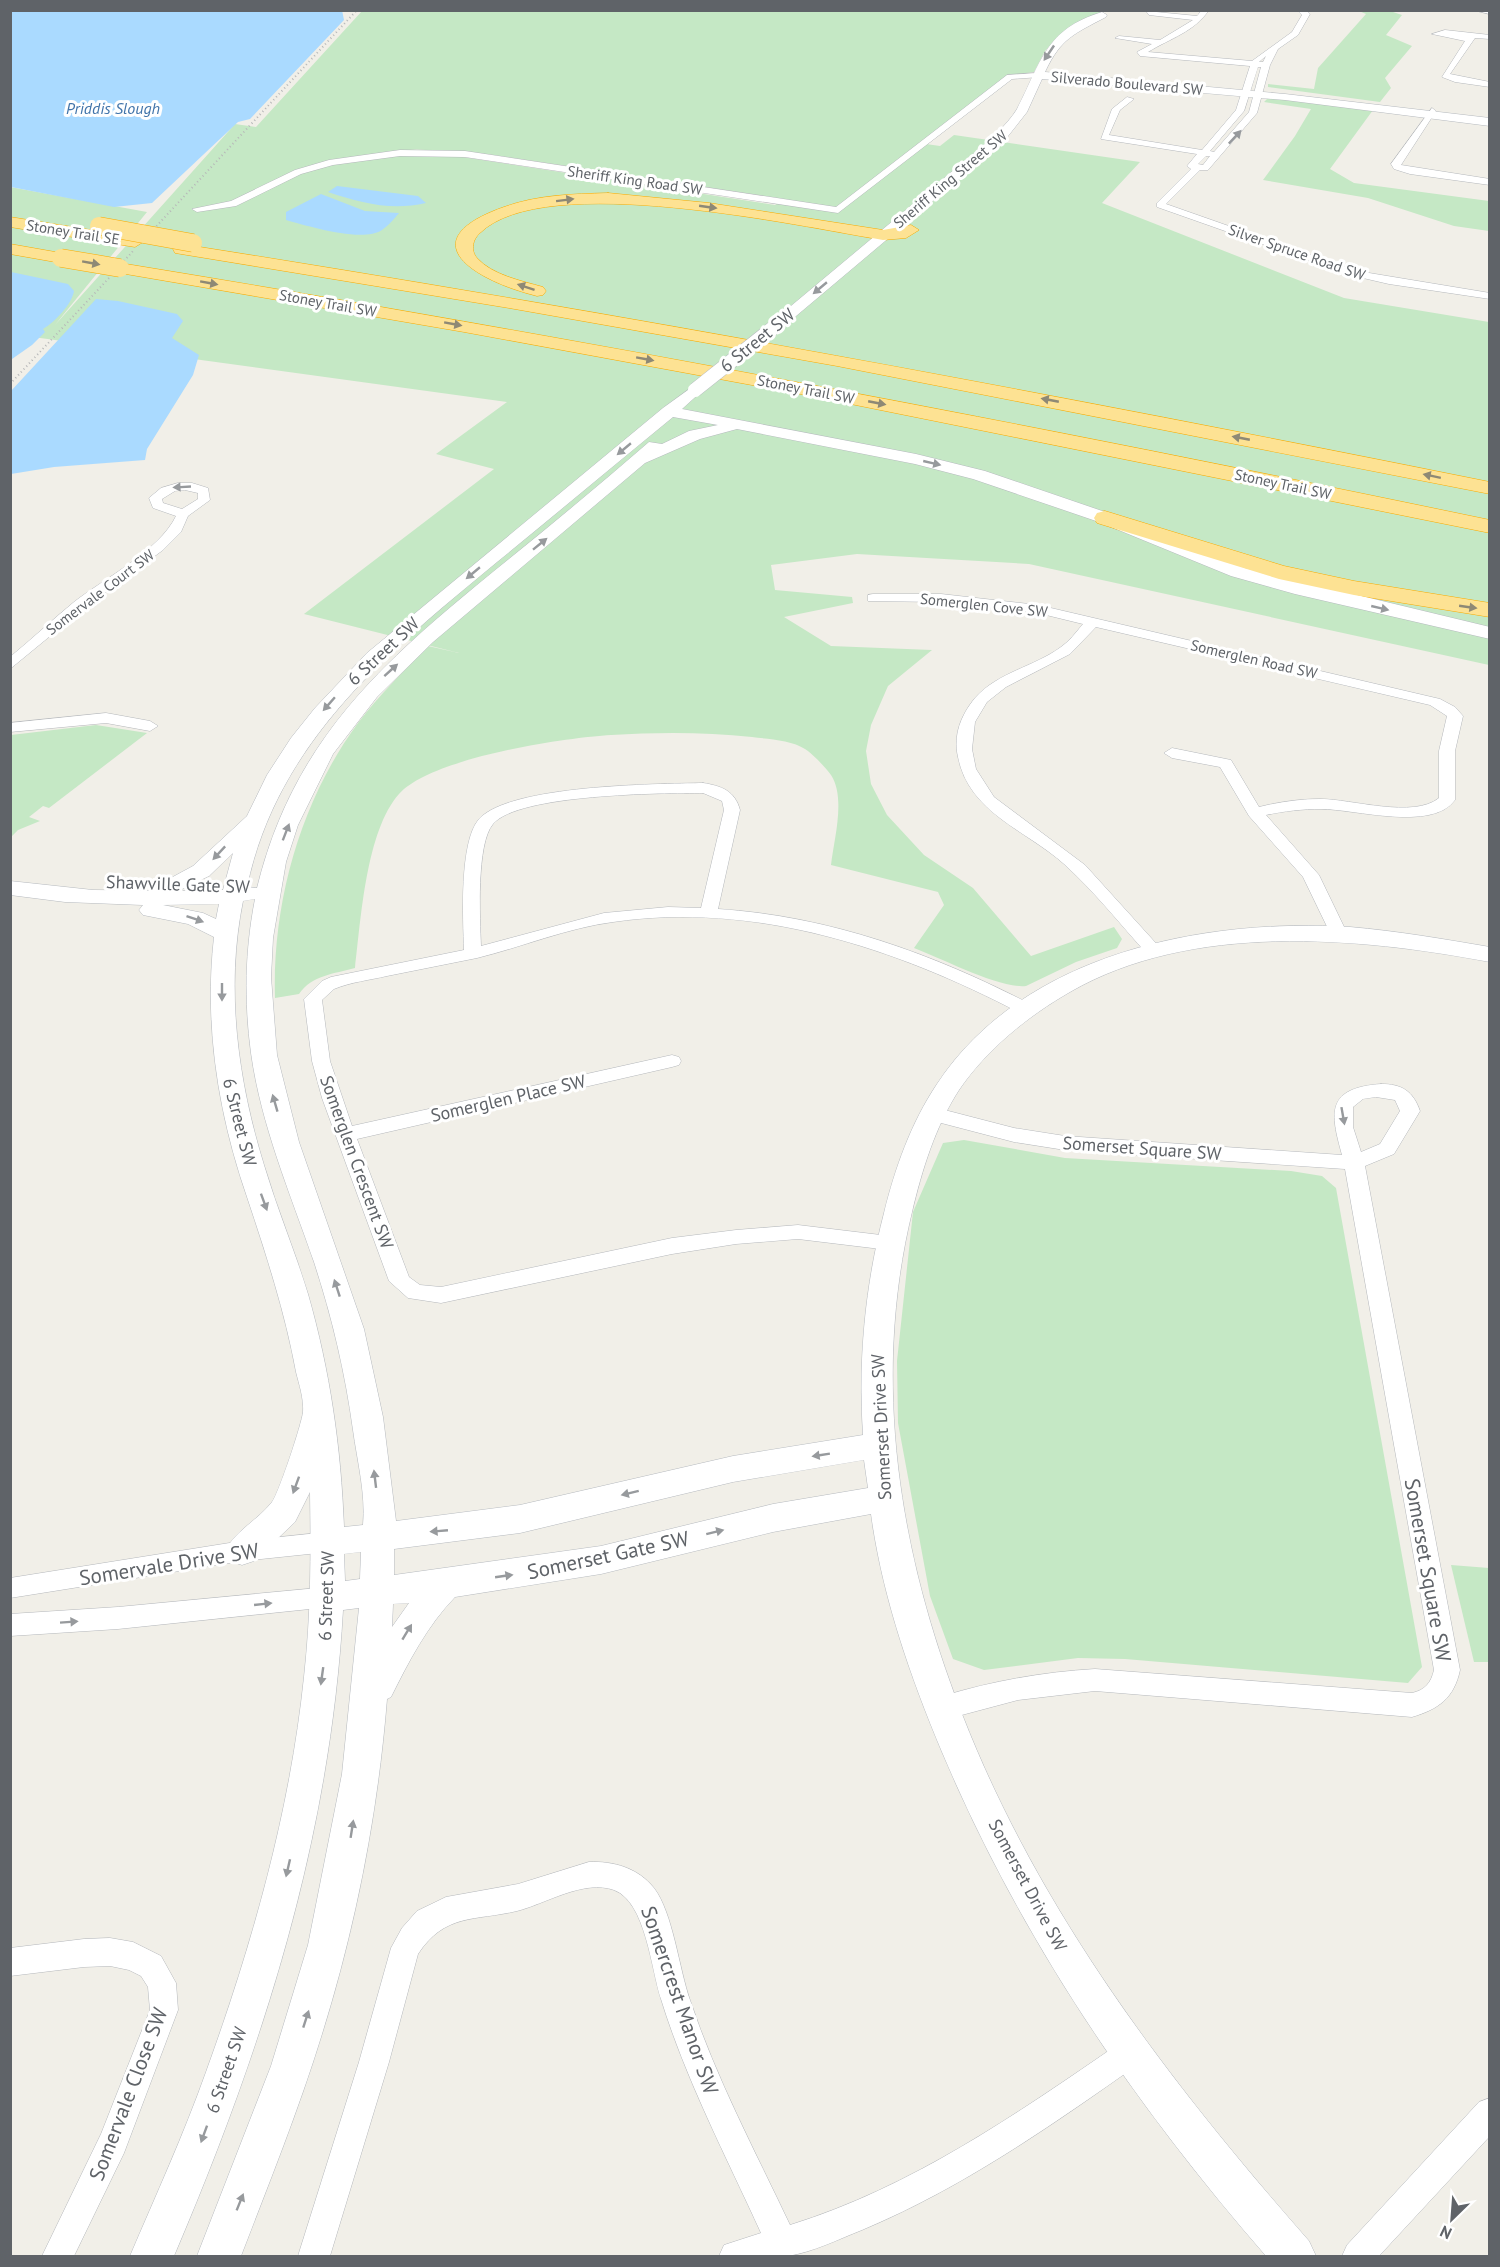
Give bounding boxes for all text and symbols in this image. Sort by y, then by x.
one-way arrow [1043,45,1054,62]
street label: Silverado Boulevard SW [1050,67,1204,99]
water label: Priddis Slough [66,98,160,118]
street label: Sheriff King Street SW [889,126,1011,232]
one-way arrow [1228,130,1241,145]
street label: Sheriff King Road SW [566,161,704,199]
one-way arrow [555,195,574,205]
one-way arrow [698,203,717,212]
street label: Stoney Trail SE [25,215,121,249]
street label: Silver Spruce Road SW [1226,220,1369,285]
one-way arrow [81,259,100,268]
one-way arrow [200,278,219,287]
one-way arrow [517,282,535,292]
one-way arrow [812,282,828,295]
street label: Stoney Trail SW [278,285,379,321]
street label: 6 Street SW [715,303,799,377]
one-way arrow [443,320,462,329]
one-way arrow [635,355,654,364]
street label: Stoney Trail SW [756,370,857,408]
one-way arrow [1040,395,1059,404]
one-way arrow [868,399,887,408]
one-way arrow [1231,433,1250,442]
one-way arrow [616,442,632,455]
one-way arrow [923,459,942,468]
street label: Stoney Trail SW [1233,464,1334,504]
one-way arrow [1422,471,1441,480]
one-way arrow [173,483,192,492]
one-way arrow [532,537,548,550]
street label: Somervale Court SW [42,545,158,639]
one-way arrow [466,566,481,579]
street label: Somerglen Cove SW [919,589,1049,621]
one-way arrow [1458,602,1477,611]
one-way arrow [1371,604,1390,613]
street label: 6 Street SW [342,612,424,690]
street label: Somerglen Road SW [1189,635,1320,683]
one-way arrow [383,664,398,677]
one-way arrow [323,696,336,711]
one-way arrow [281,822,291,840]
one-way arrow [212,846,226,861]
street label: Shawville Gate SW [106,870,250,898]
one-way arrow [187,915,205,924]
one-way arrow [217,982,227,1001]
street label: Somerglen Place SW [428,1069,588,1127]
street label: Somerglen Crescent SW [315,1072,399,1252]
street label: 6 Street SW [218,1076,262,1168]
one-way arrow [270,1094,279,1112]
one-way arrow [1339,1107,1348,1126]
street label: Somerset Square SW [1062,1131,1222,1165]
one-way arrow [259,1193,269,1211]
one-way arrow [332,1279,341,1297]
street label: Somerset Drive SW [866,1353,896,1501]
one-way arrow [812,1450,831,1459]
one-way arrow [371,1469,380,1488]
one-way arrow [291,1476,300,1494]
street label: Somerset Square SW [1399,1476,1458,1664]
one-way arrow [621,1489,640,1499]
street label: Somerset Gate SW [525,1525,692,1585]
one-way arrow [430,1526,449,1536]
one-way arrow [706,1526,724,1536]
street label: Somervale Drive SW [77,1536,261,1592]
street label: 6 Street SW [313,1551,339,1641]
one-way arrow [494,1571,513,1580]
one-way arrow [254,1599,273,1609]
one-way arrow [59,1617,78,1626]
one-way arrow [401,1624,412,1640]
one-way arrow [317,1666,326,1685]
street label: Somerset Drive SW [983,1815,1073,1955]
one-way arrow [348,1820,357,1839]
one-way arrow [282,1858,292,1877]
street label: Somercrest Manor SW [635,1902,725,2098]
street label: Somervale Close SW [83,2003,174,2184]
one-way arrow [302,2010,311,2028]
street label: 6 Street SW [200,2024,252,2116]
one-way arrow [198,2125,208,2143]
north arrow [1422,2189,1482,2249]
one-way arrow [236,2193,246,2211]
text: N [1437,2221,1455,2244]

